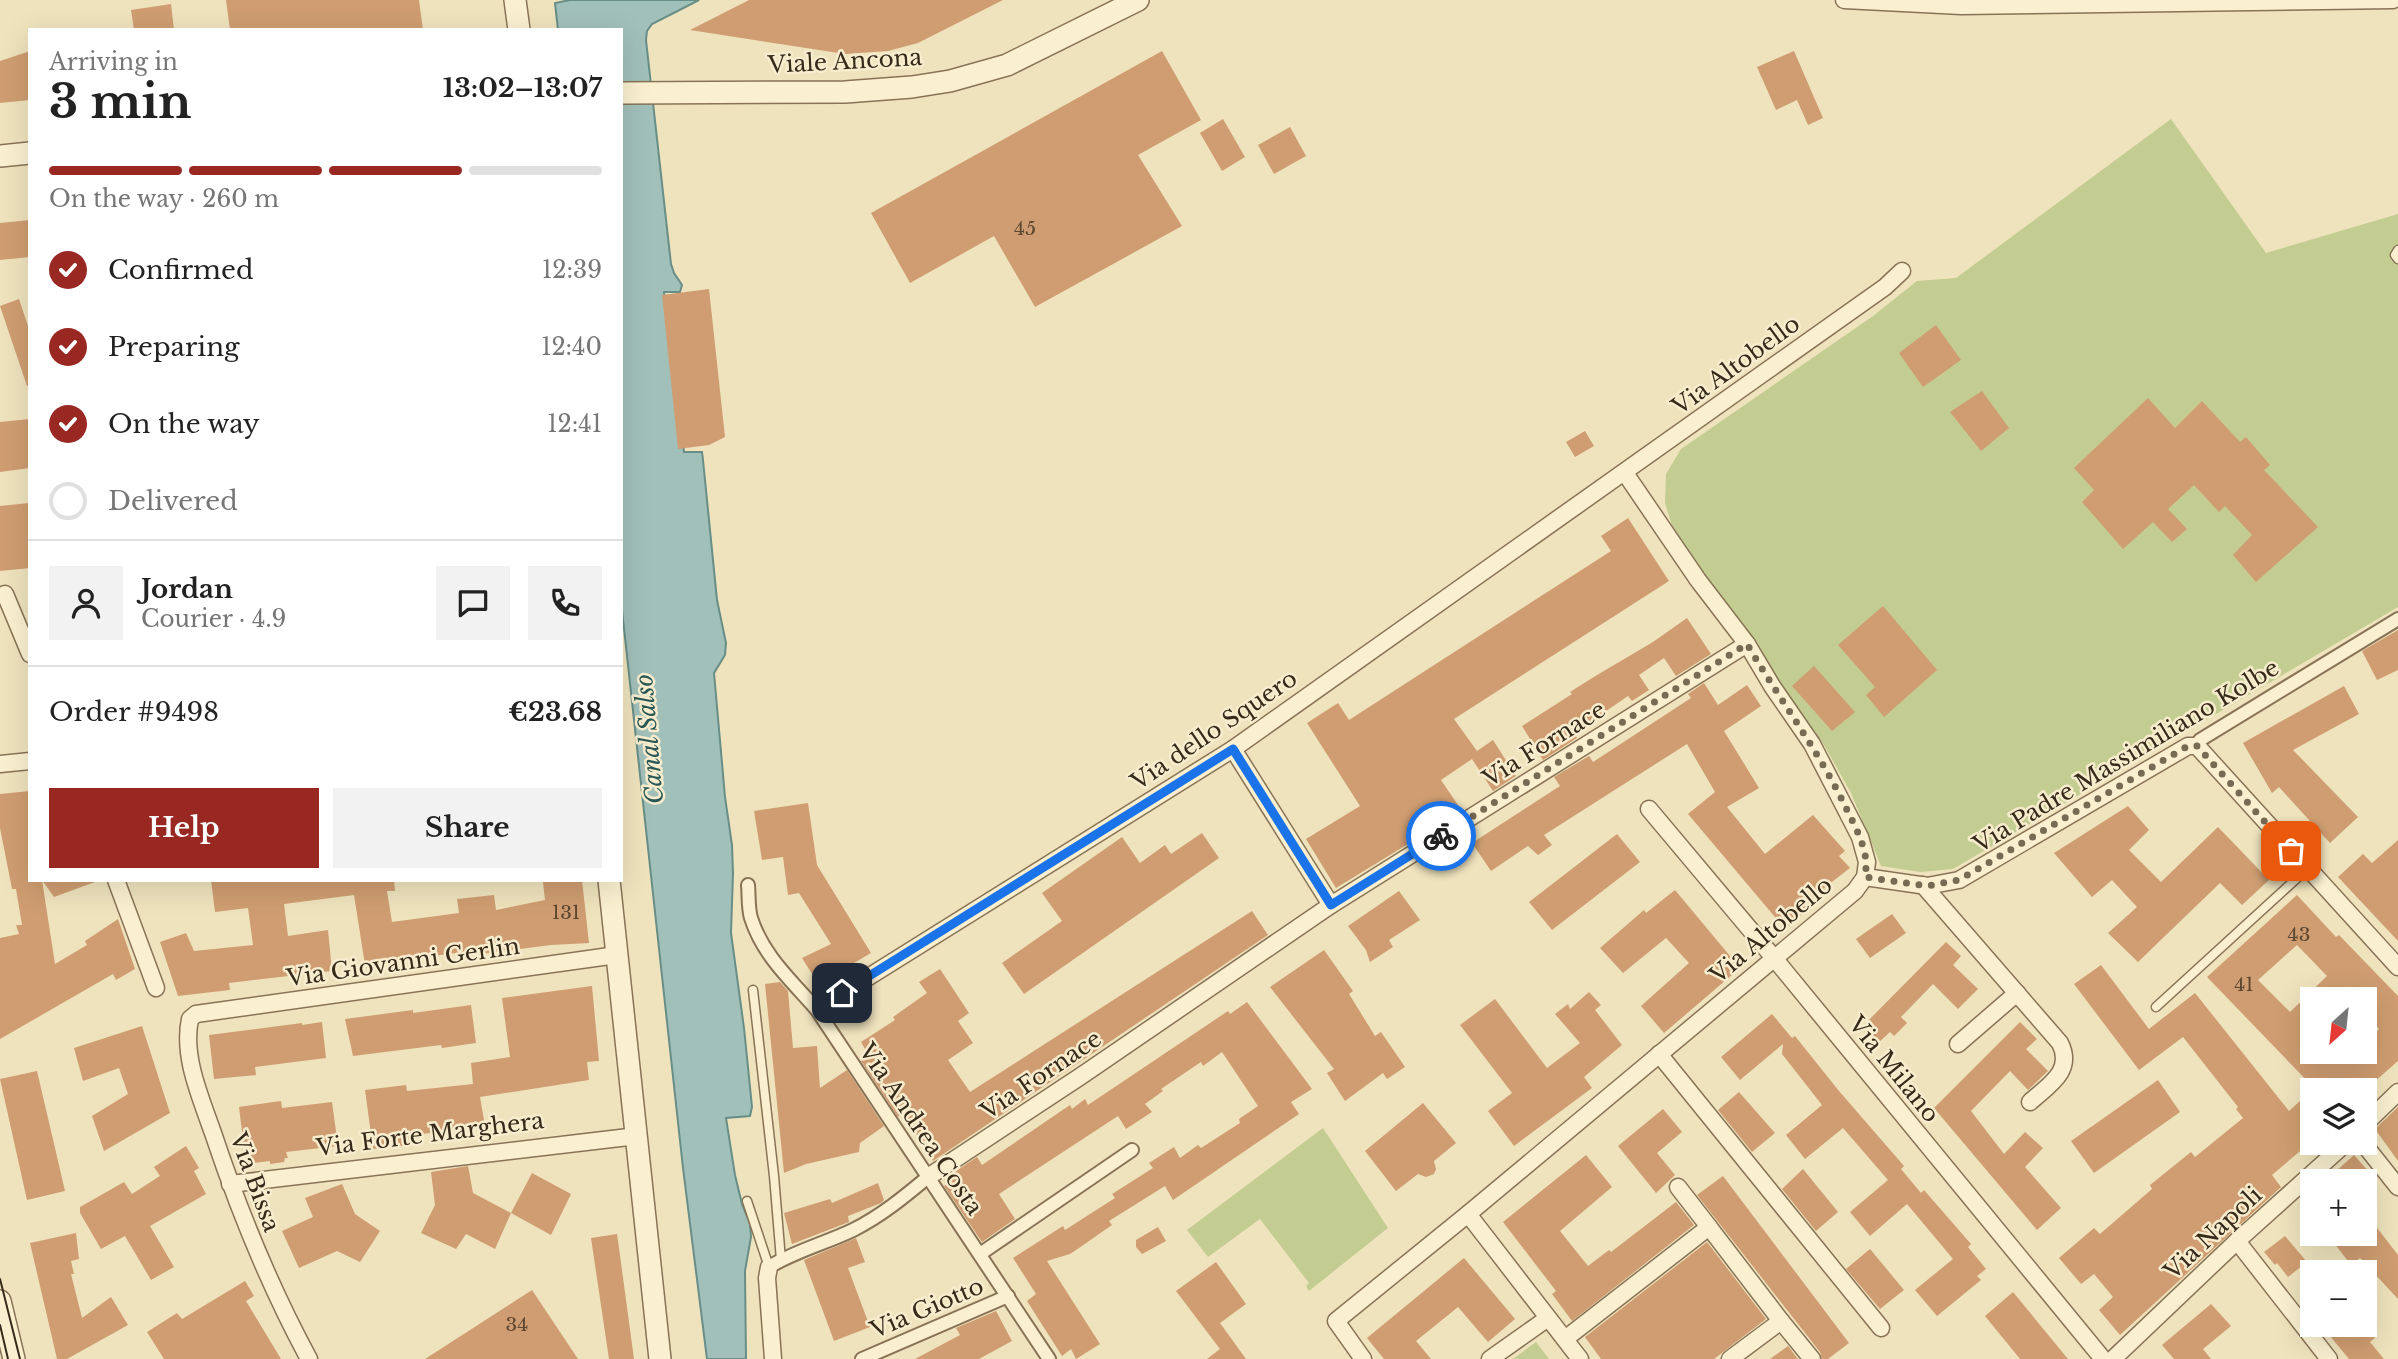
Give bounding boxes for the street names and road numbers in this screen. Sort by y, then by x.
street label: Viale Ancona [766,43,923,79]
street label: Via Altobello [1666,309,1805,421]
street label: Via Padre Massimiliano Kolbe [1967,653,2284,859]
street label: Via dello Squero [1125,664,1302,796]
street label: Via Fornace [1477,695,1611,793]
street label: Via Altobello [1703,871,1838,990]
street label: Via Giovanni Gerlin [284,932,522,992]
street label: Via Milano [1842,1009,1945,1128]
street label: Via Fornace [975,1024,1107,1126]
street label: Via Andrea Costa [853,1037,989,1220]
street label: Via Forte Marghera [314,1106,546,1162]
street label: Via Bissa [224,1127,286,1236]
street label: Via Napoli [2158,1181,2268,1286]
street label: Via Giotto [865,1272,988,1345]

